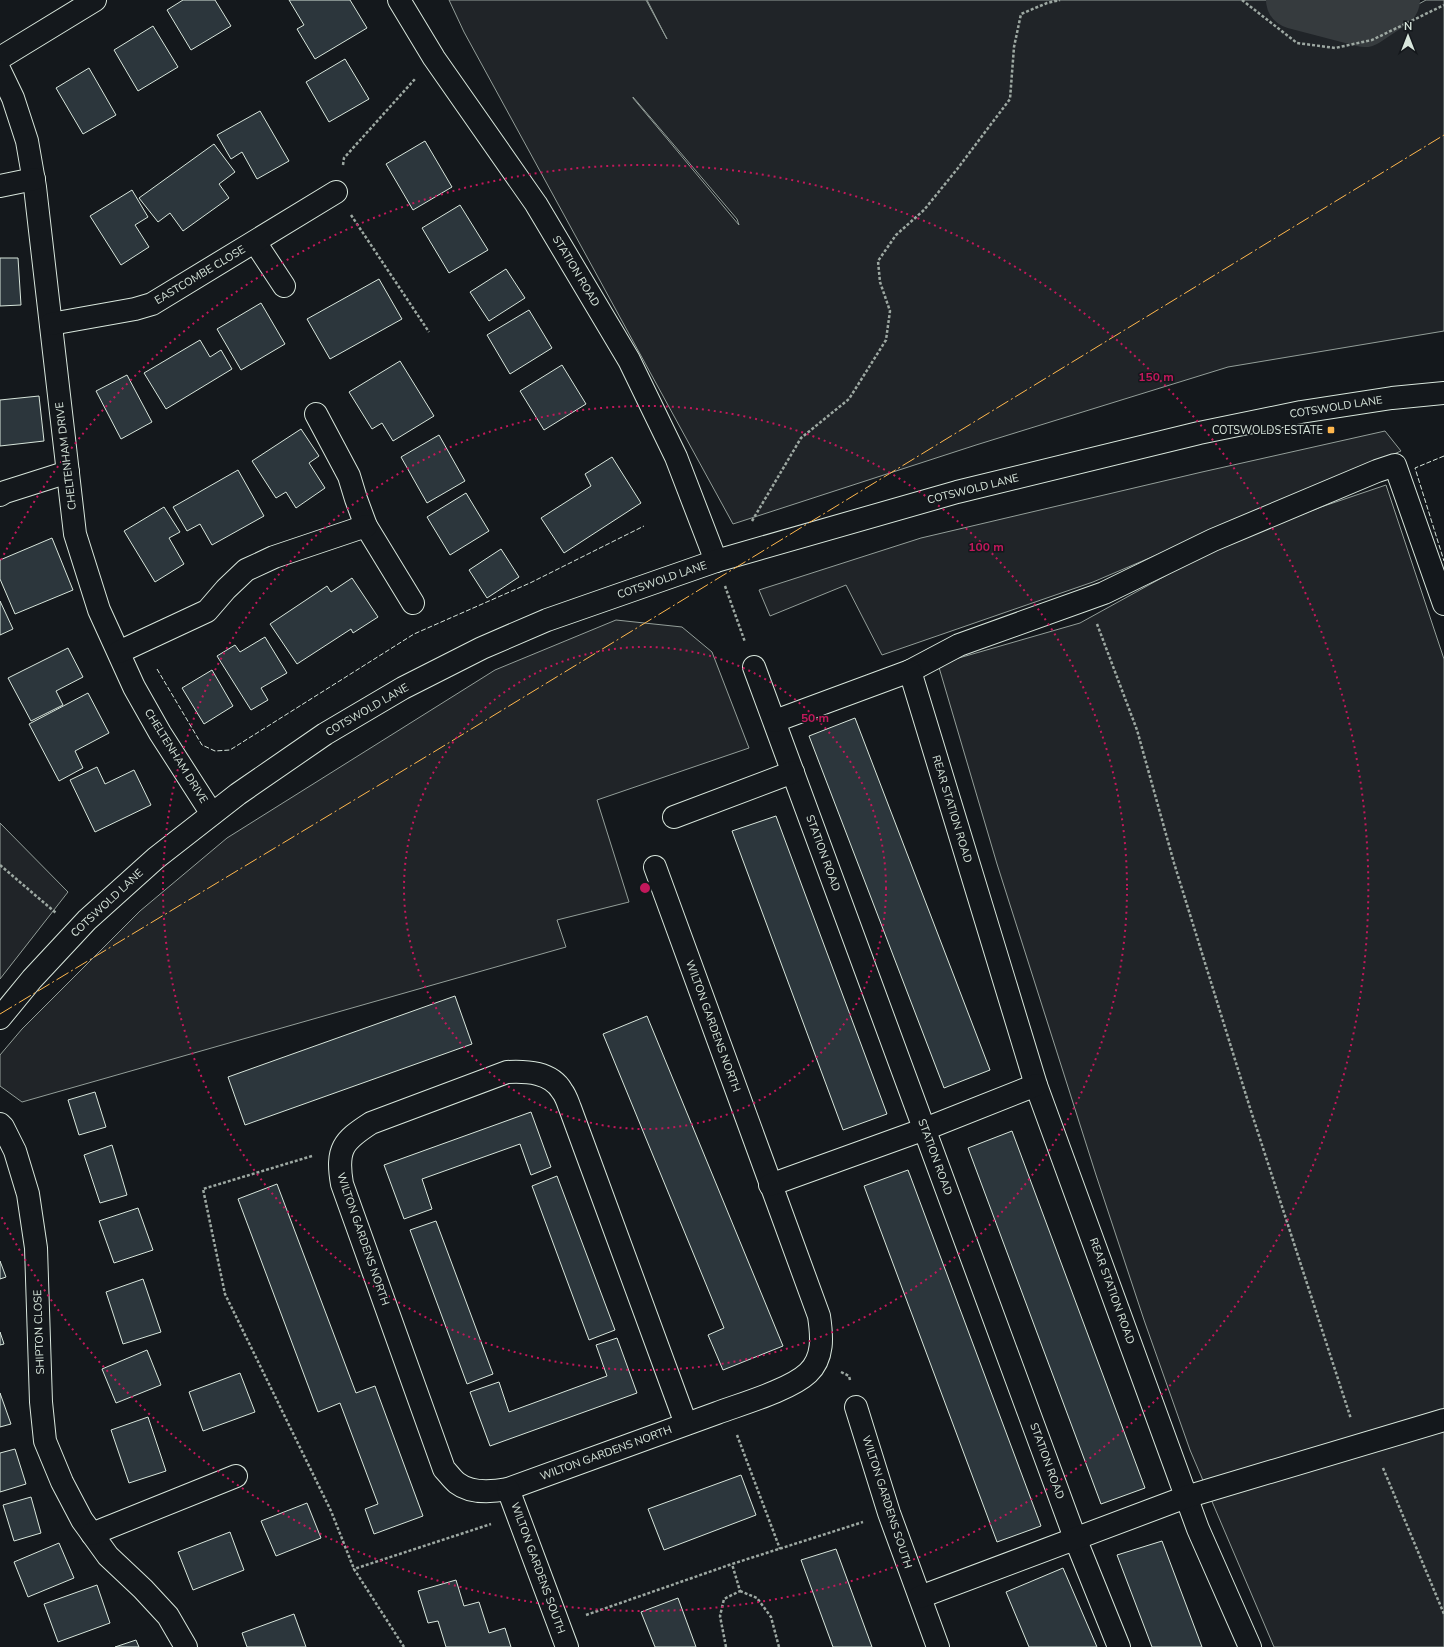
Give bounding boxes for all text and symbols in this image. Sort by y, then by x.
north arrow [1388,16,1428,56]
text: N [1404,19,1412,34]
street label: STATION ROAD [549,233,603,309]
street label: EASTCOMBE CLOSE [152,242,248,308]
text: 150 m [1138,369,1174,385]
street label: COTSWOLD LANE [1289,392,1383,422]
street label: CHELTENHAM DRIVE [52,401,80,511]
place label: COTSWOLDS ESTATE [1212,423,1323,438]
marker: COTSWOLDS ESTATE [1326,425,1336,435]
street label: COTSWOLD LANE [926,470,1020,508]
text: 100 m [968,539,1004,555]
street label: COTSWOLD LANE [615,558,709,602]
street label: COTSWOLD LANE [323,680,411,740]
street label: CHELTENHAM DRIVE [141,706,211,806]
text: 50 m [801,710,829,726]
street label: REAR STATION ROAD [928,753,976,865]
street label: STATION ROAD [802,813,844,893]
street label: COTSWOLD LANE [68,866,146,940]
centre of rings [638,881,652,895]
street label: WILTON GARDENS NORTH [682,958,744,1094]
street label: STATION ROAD [914,1117,956,1197]
street label: WILTON GARDENS NORTH [333,1171,393,1307]
street label: REAR STATION ROAD [1086,1236,1138,1346]
street label: SHIPTON CLOSE [30,1289,48,1375]
street label: STATION ROAD [1026,1421,1068,1501]
street label: WILTON GARDENS NORTH [538,1422,674,1484]
street label: WILTON GARDENS SOUTH [858,1434,916,1570]
street label: WILTON GARDENS SOUTH [507,1500,569,1636]

